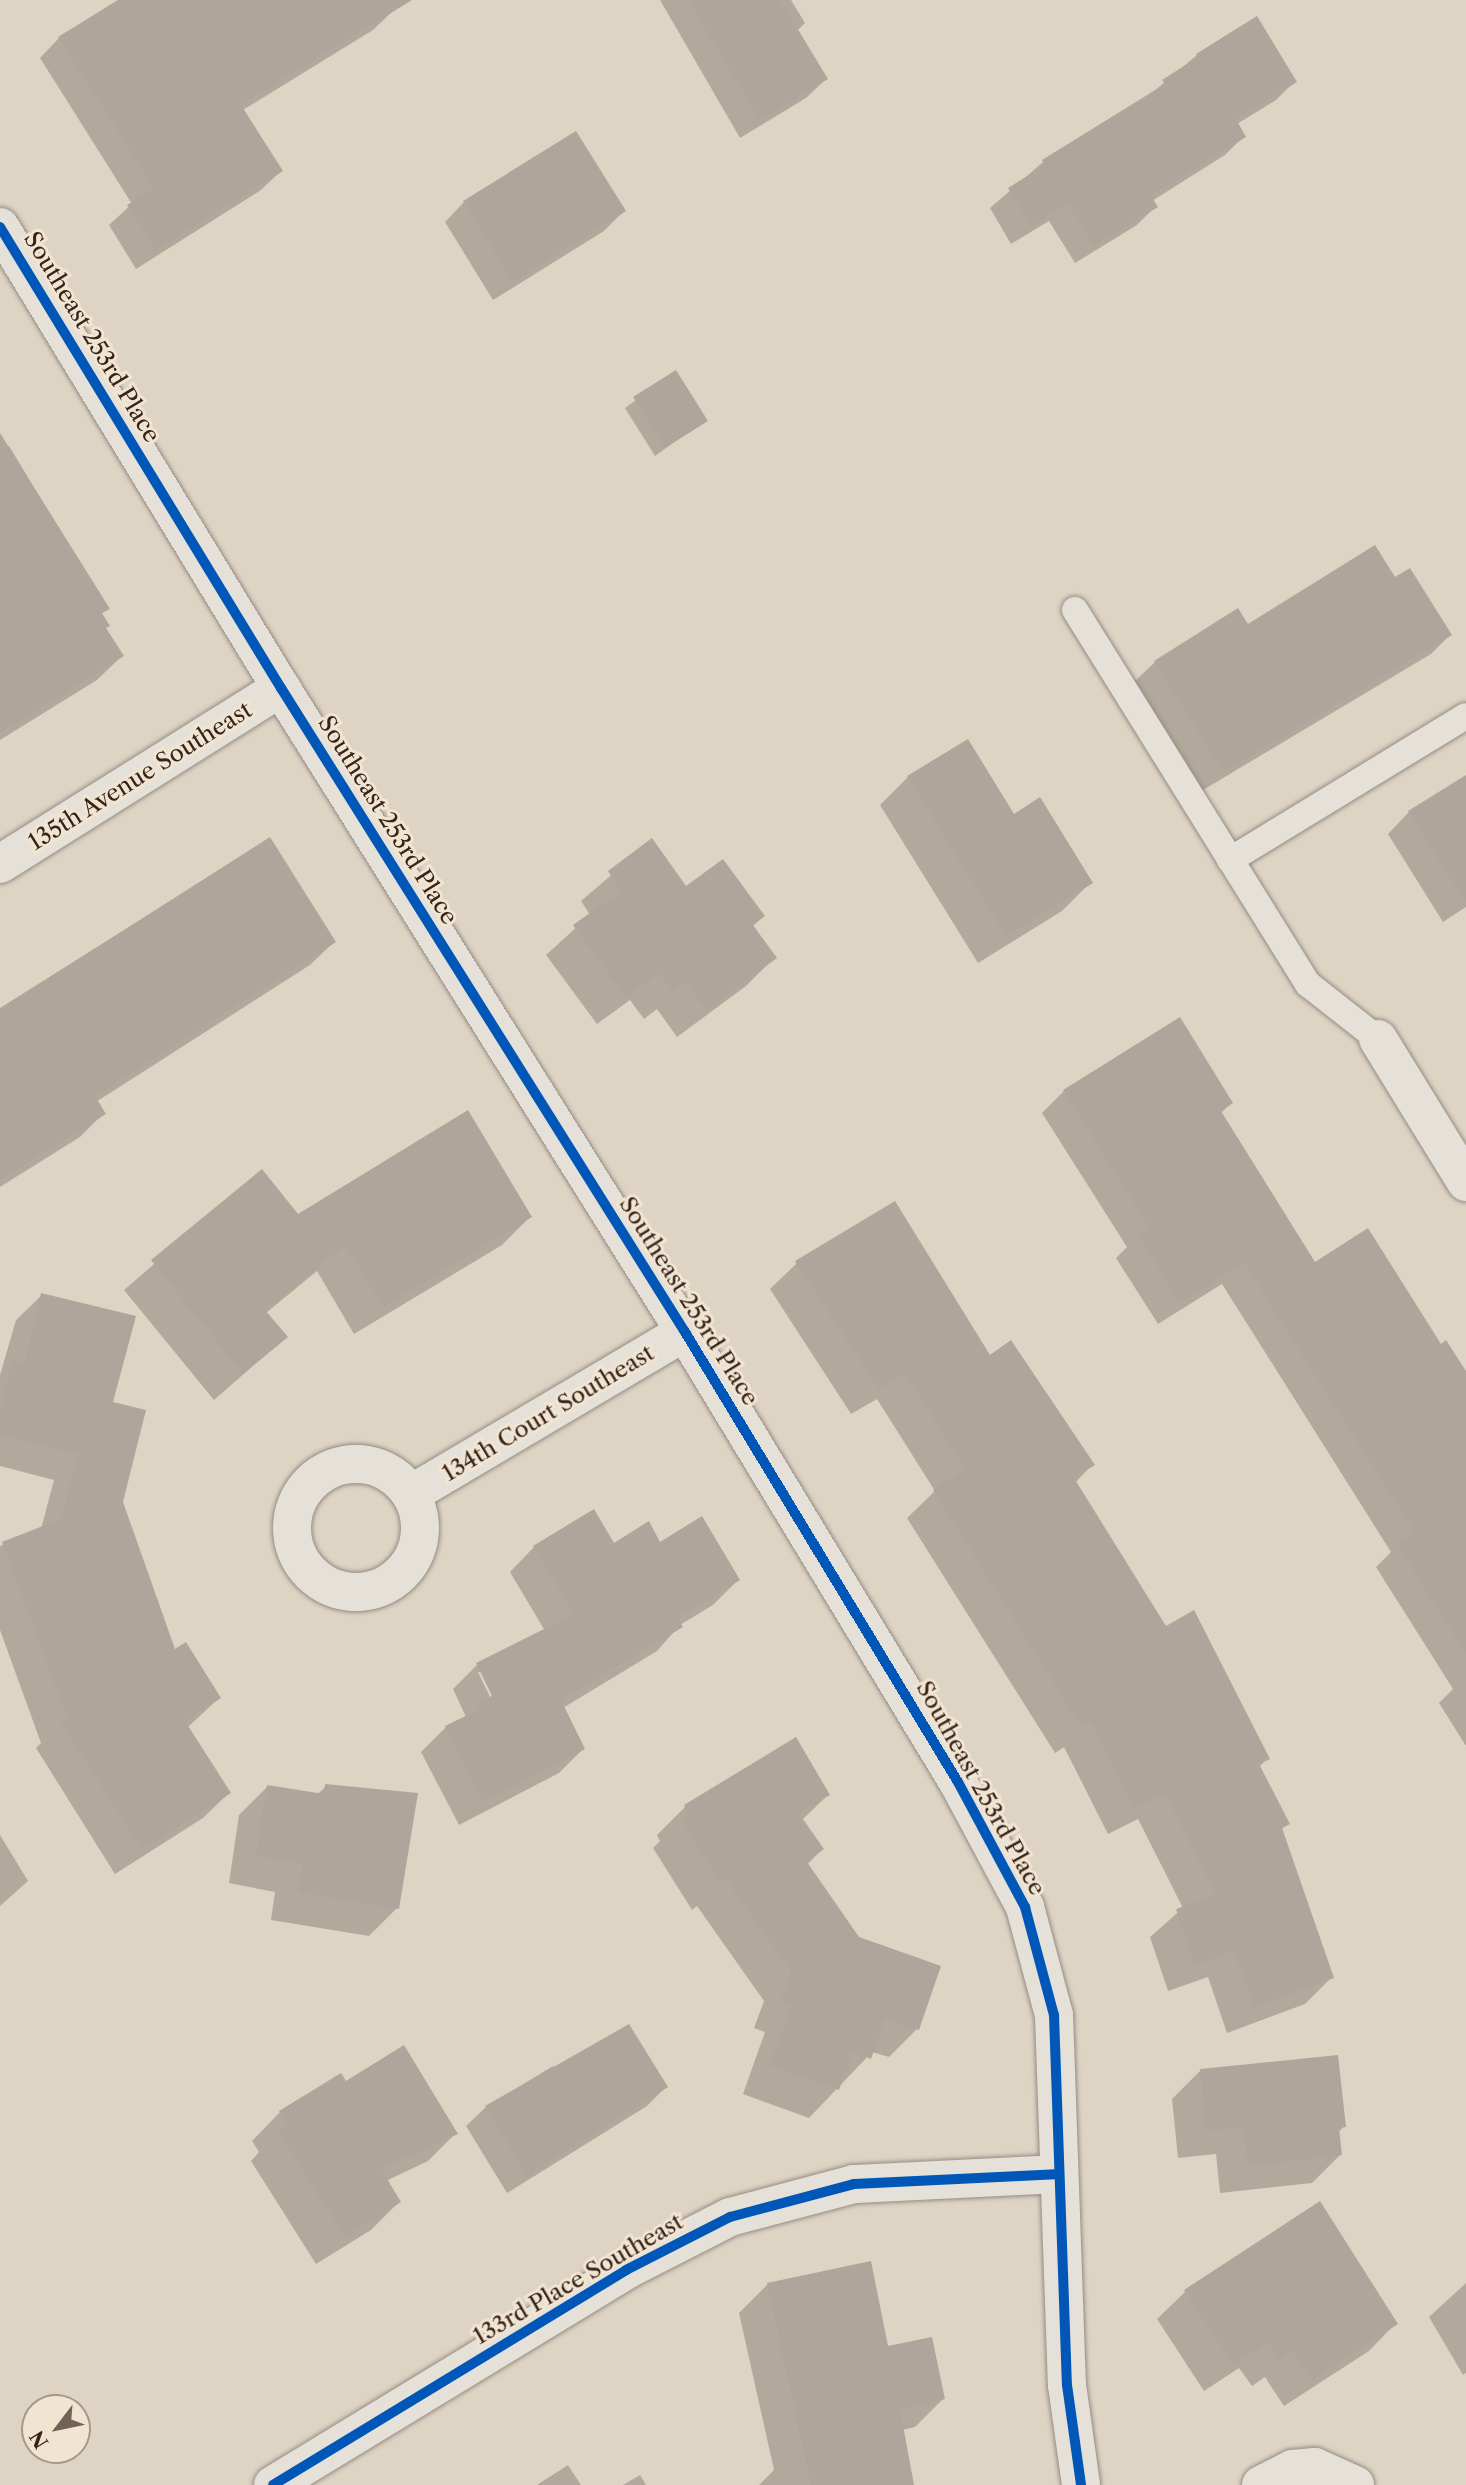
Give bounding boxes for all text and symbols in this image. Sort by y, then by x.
street label: Southeast 253rd Place [18,227,166,447]
street label: 135th Avenue Southeast [23,696,257,856]
street label: Southeast 253rd Place [313,711,463,929]
street label: Southeast 253rd Place [614,1192,764,1410]
street label: 134th Court Southeast [437,1339,659,1487]
street label: Southeast 253rd Place [911,1676,1051,1900]
street label: 133rd Place Southeast [468,2208,688,2350]
north arrow [21,2394,91,2464]
text: N [25,2426,54,2452]

